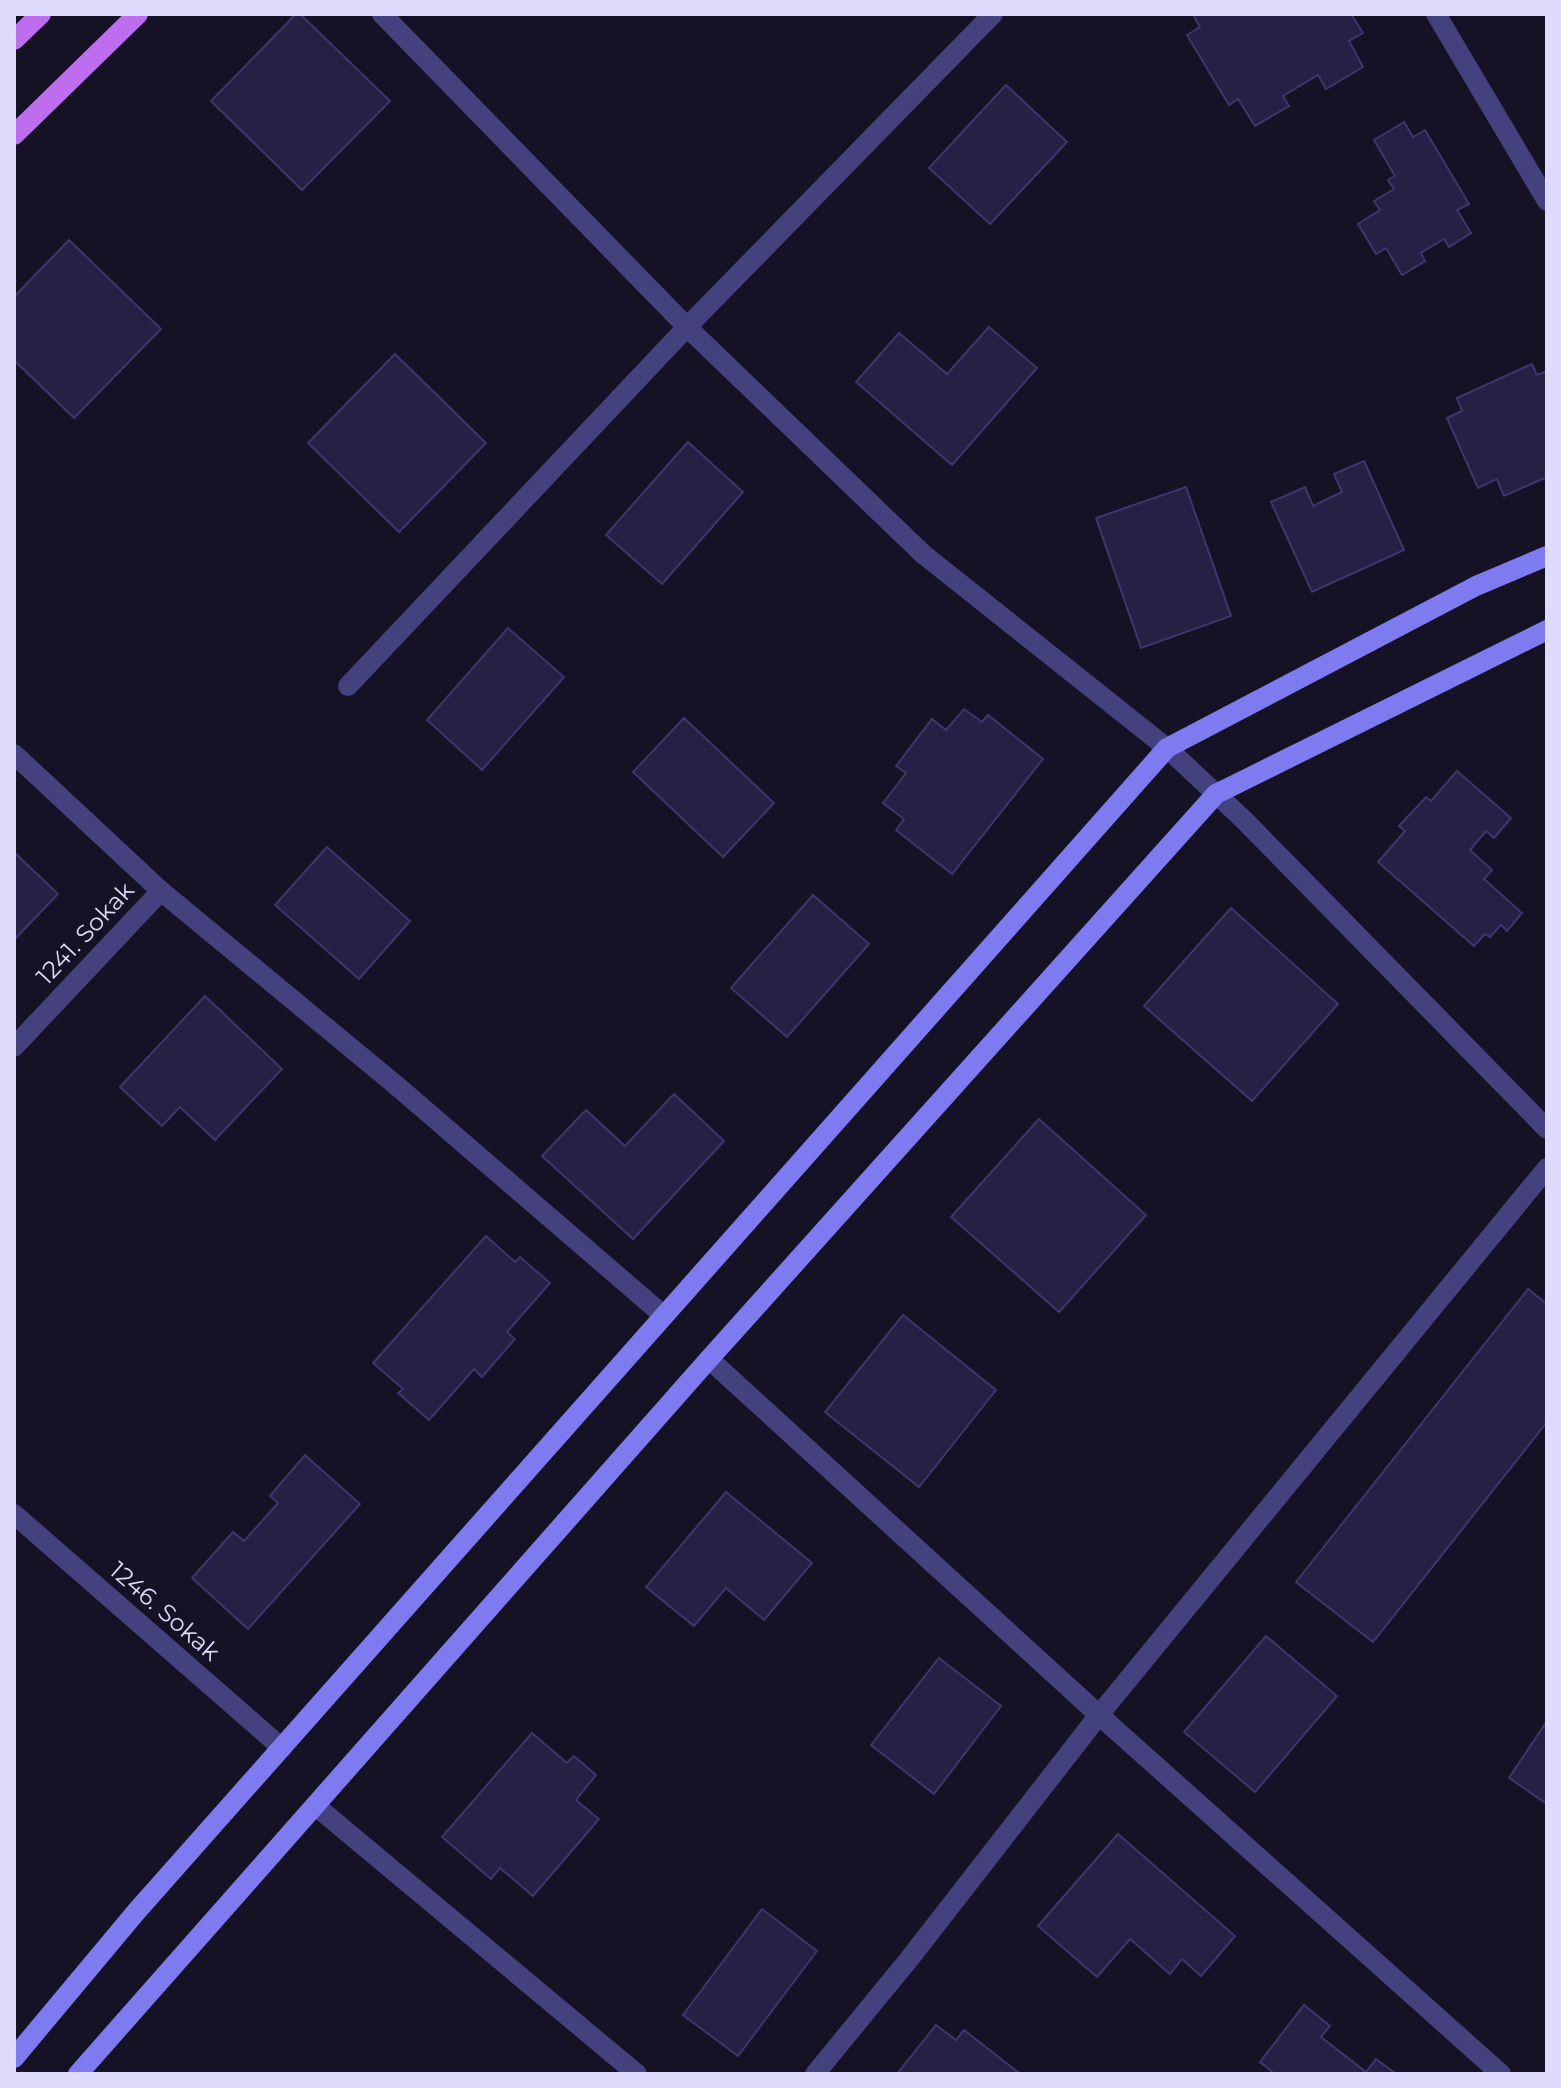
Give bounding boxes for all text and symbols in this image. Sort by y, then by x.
street label: 1241. Sokak [30,875,140,990]
street label: 1246. Sokak [104,1555,226,1667]

